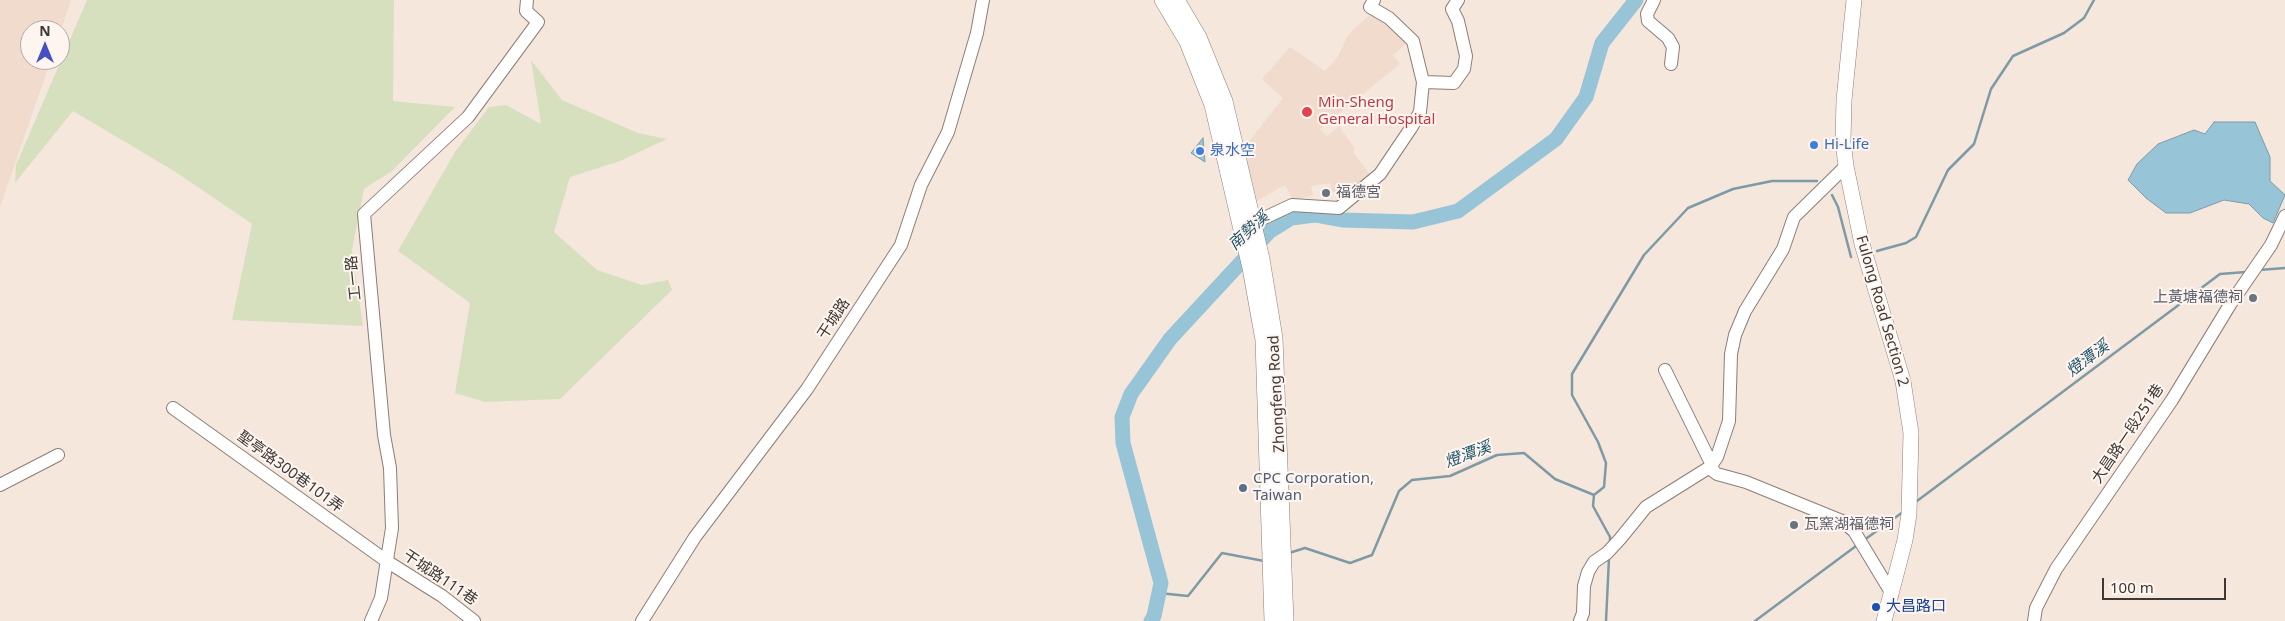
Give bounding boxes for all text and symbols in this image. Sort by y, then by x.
north arrow [20,20,70,70]
text: N [39,21,51,40]
place label: Min-Sheng General Hospital [1318,94,1435,129]
marker: Min-Sheng General Hospital [1300,105,1314,119]
place label: Hi-Life [1824,136,1869,154]
marker: Hi-Life [1808,139,1820,151]
place label: 泉水空 [1210,142,1255,160]
marker: 泉水空 [1194,145,1206,157]
place label: 福德宮 [1336,184,1381,202]
marker: 福德宮 [1320,187,1332,199]
water label: 南勢溪 [1225,208,1273,254]
street label: Fulong Road Section 2 [1852,233,1912,389]
street label: 工一路 [343,255,365,301]
place label: 上黃塘福德祠 [2153,289,2243,307]
marker: 上黃塘福德祠 [2247,292,2259,304]
street label: 干城路 [814,295,854,343]
street label: Zhongfeng Road [1265,335,1289,453]
water label: 燈潭溪 [2063,337,2113,381]
street label: 大昌路一段251巷 [2088,381,2168,487]
street label: 聖亭路300巷101弄 [234,428,346,516]
water label: 燈潭溪 [1442,438,1494,472]
place label: CPC Corporation, Taiwan [1253,470,1374,505]
marker: CPC Corporation, Taiwan [1237,482,1249,494]
place label: 瓦窯湖福德祠 [1804,516,1894,534]
marker: 瓦窯湖福德祠 [1788,519,1800,531]
street label: 干城路111巷 [399,547,481,609]
scale bar [2105,568,2229,600]
text: 100 m [2110,577,2154,597]
place label: 大昌路口 [1886,598,1946,616]
marker: 大昌路口 [1870,601,1882,613]

